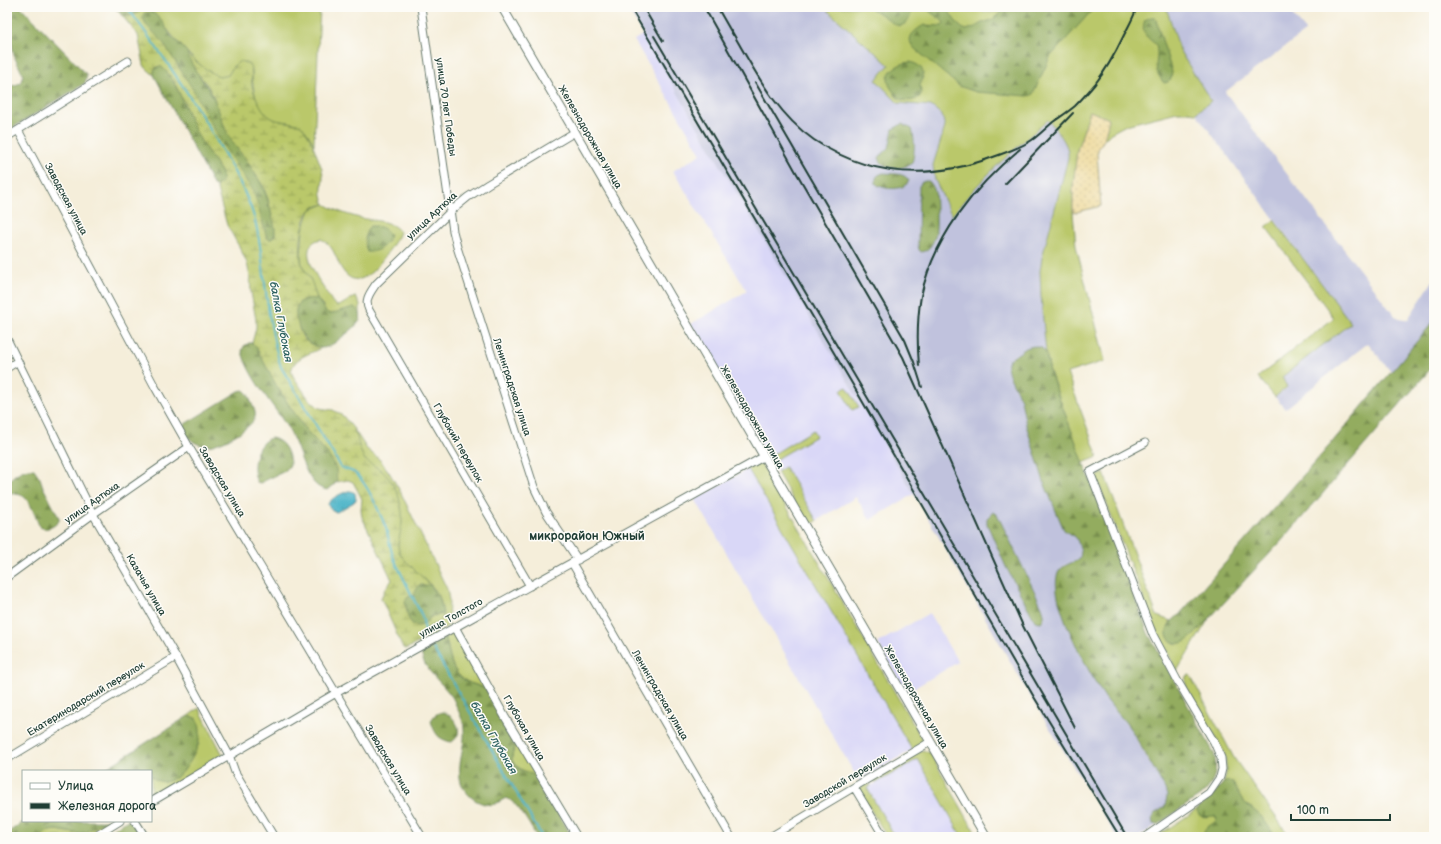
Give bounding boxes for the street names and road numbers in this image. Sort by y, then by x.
street label: улица 70 лет Победы [433,57,459,157]
street label: Железнодорожная улица [555,83,625,191]
street label: Заводская улица [42,161,90,237]
street label: улица Артюха [404,190,460,242]
street label: Ленинградская улица [490,336,534,438]
street label: Железнодорожная улица [717,363,787,471]
street label: Глубокий переулок [430,401,486,485]
street label: Заводская улица [196,445,248,519]
street label: улица Артюха [62,480,122,526]
street label: Казачья улица [124,552,169,618]
street label: улица Толстого [417,596,485,640]
street label: Железнодорожная улица [881,643,951,751]
street label: Ленинградская улица [629,647,691,742]
street label: Екатеринодарский переулок [25,659,147,739]
street label: Глубокая улица [500,693,548,763]
street label: Заводская улица [362,723,414,797]
street label: Заводской переулок [801,751,889,811]

